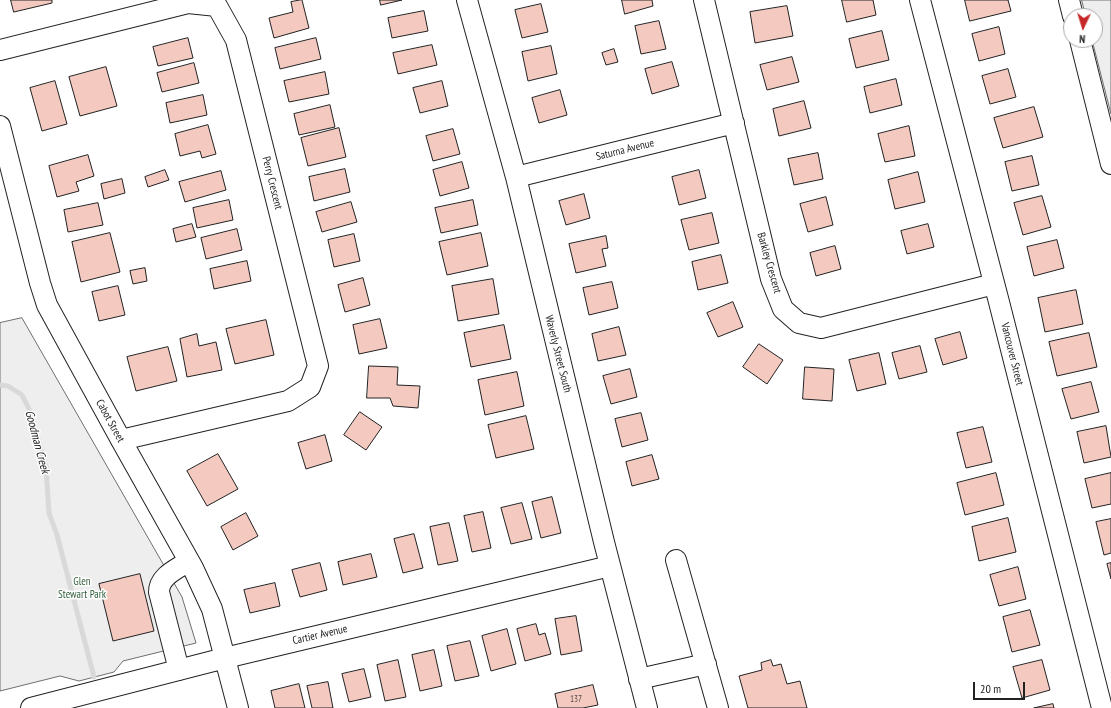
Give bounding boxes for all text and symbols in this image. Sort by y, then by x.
north arrow [1063,8,1103,48]
text: N [1079,32,1086,46]
street label: Saturna Avenue [595,136,655,164]
street label: Perry Crescent [259,155,285,211]
street label: Barkley Crescent [754,231,784,295]
street label: Waverly Street South [542,314,574,394]
street label: Vancouver Street [998,321,1026,387]
street label: Cabot Street [93,397,127,445]
water label: Goodman Creek [22,409,52,475]
park label: Glen Stewart Park [58,575,106,601]
street label: Cartier Avenue [291,622,349,648]
scale bar [975,674,1027,700]
text: 20 m [980,681,1001,696]
house number: 137 [570,694,582,704]

